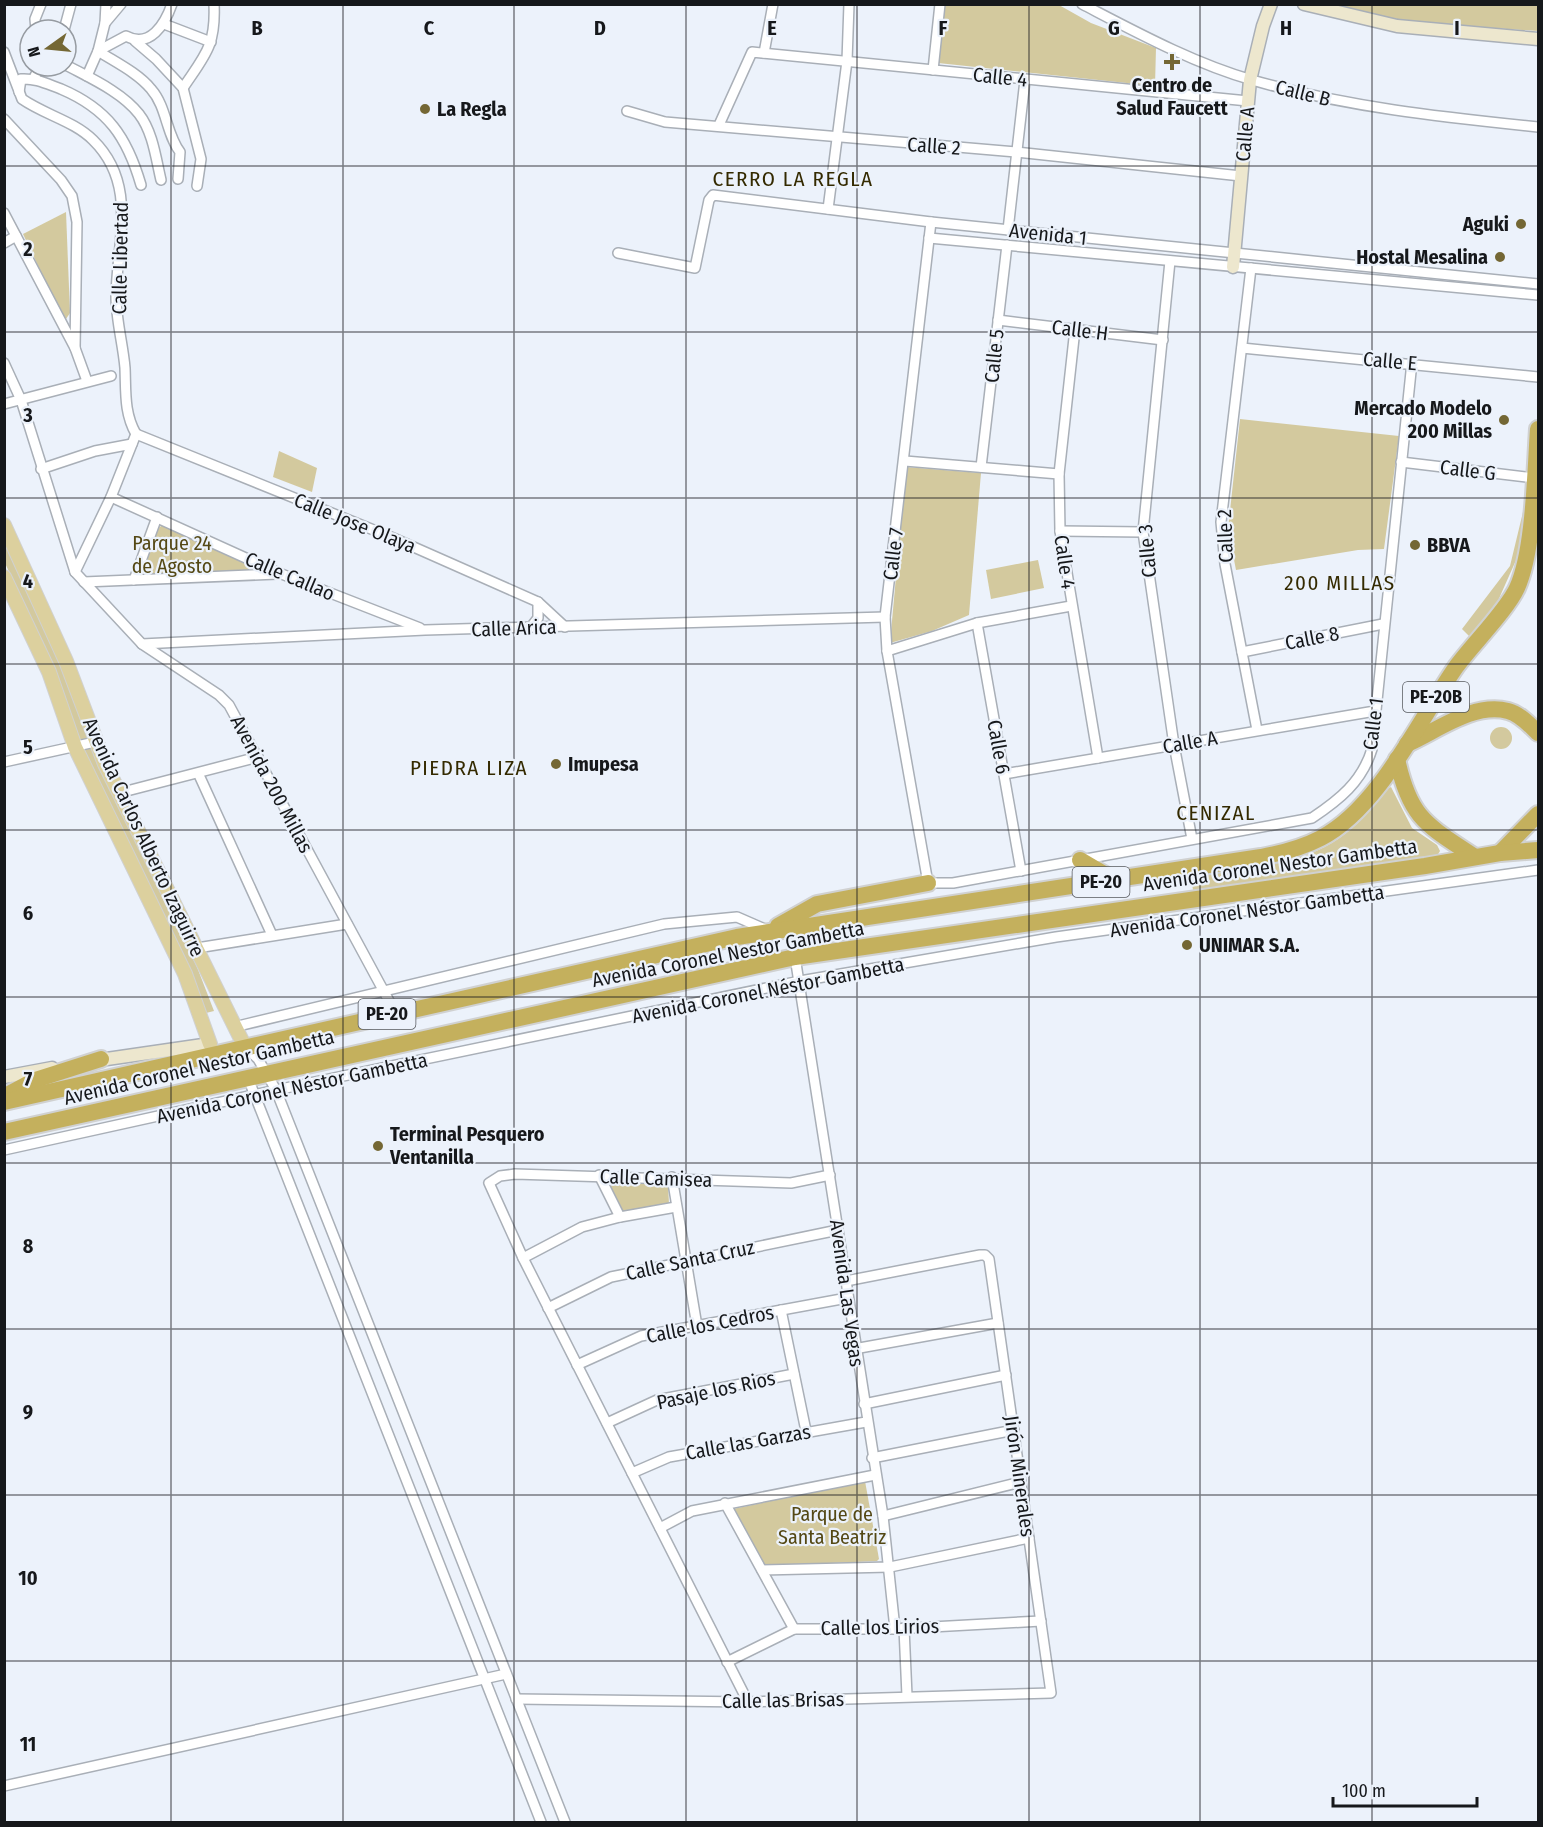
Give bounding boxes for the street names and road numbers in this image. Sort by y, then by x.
street label: Calle 4 [972,62,1029,92]
street label: Calle B [1273,75,1333,111]
street label: Calle A [1231,105,1259,163]
street label: Calle 2 [907,132,962,160]
street label: Calle Libertad [107,201,133,315]
street label: Avenida 1 [1008,218,1088,250]
street label: Calle H [1050,315,1110,345]
street label: Calle 5 [979,328,1009,384]
street label: Calle E [1362,347,1418,375]
street label: Calle G [1439,455,1497,485]
street label: Calle Jose Olaya [291,488,419,558]
street label: Calle 2 [1212,509,1238,563]
street label: Calle 3 [1133,523,1161,579]
street label: Calle 7 [878,526,908,582]
street label: Calle 4 [1049,533,1081,591]
street label: Calle Callao [242,546,338,606]
street label: Calle Arica [471,615,557,641]
street label: Calle 8 [1283,621,1341,655]
road number: PE-20B [1403,682,1469,712]
street label: Calle 1 [1358,697,1388,751]
street label: Avenida 200 Millas [226,711,318,857]
street label: Avenida Carlos Alberto Izaguirre [78,714,210,960]
street label: Calle 6 [982,718,1016,776]
street label: Calle A [1161,725,1220,759]
street label: Avenida Coronel Nestor Gambetta [1141,834,1419,896]
road number: PE-20 [1072,867,1130,897]
street label: Avenida Coronel Néstor Gambetta [1108,880,1386,942]
street label: Avenida Coronel Nestor Gambetta [590,916,866,992]
street label: Avenida Coronel Néstor Gambetta [630,952,906,1028]
road number: PE-20 [358,999,416,1029]
street label: Avenida Coronel Nestor Gambetta [62,1024,336,1110]
street label: Avenida Coronel Néstor Gambetta [154,1048,430,1128]
street label: Calle Camisea [599,1164,713,1192]
street label: Avenida Las Vegas [825,1218,869,1368]
street label: Calle Santa Cruz [623,1235,757,1285]
street label: Calle los Cedros [644,1300,776,1348]
street label: Pasaje los Rios [655,1366,777,1414]
street label: Jirón Minerales [1000,1414,1040,1538]
street label: Calle las Garzas [684,1419,812,1465]
street label: Calle los Lirios [821,1614,939,1640]
street label: Calle las Brisas [722,1687,844,1713]

